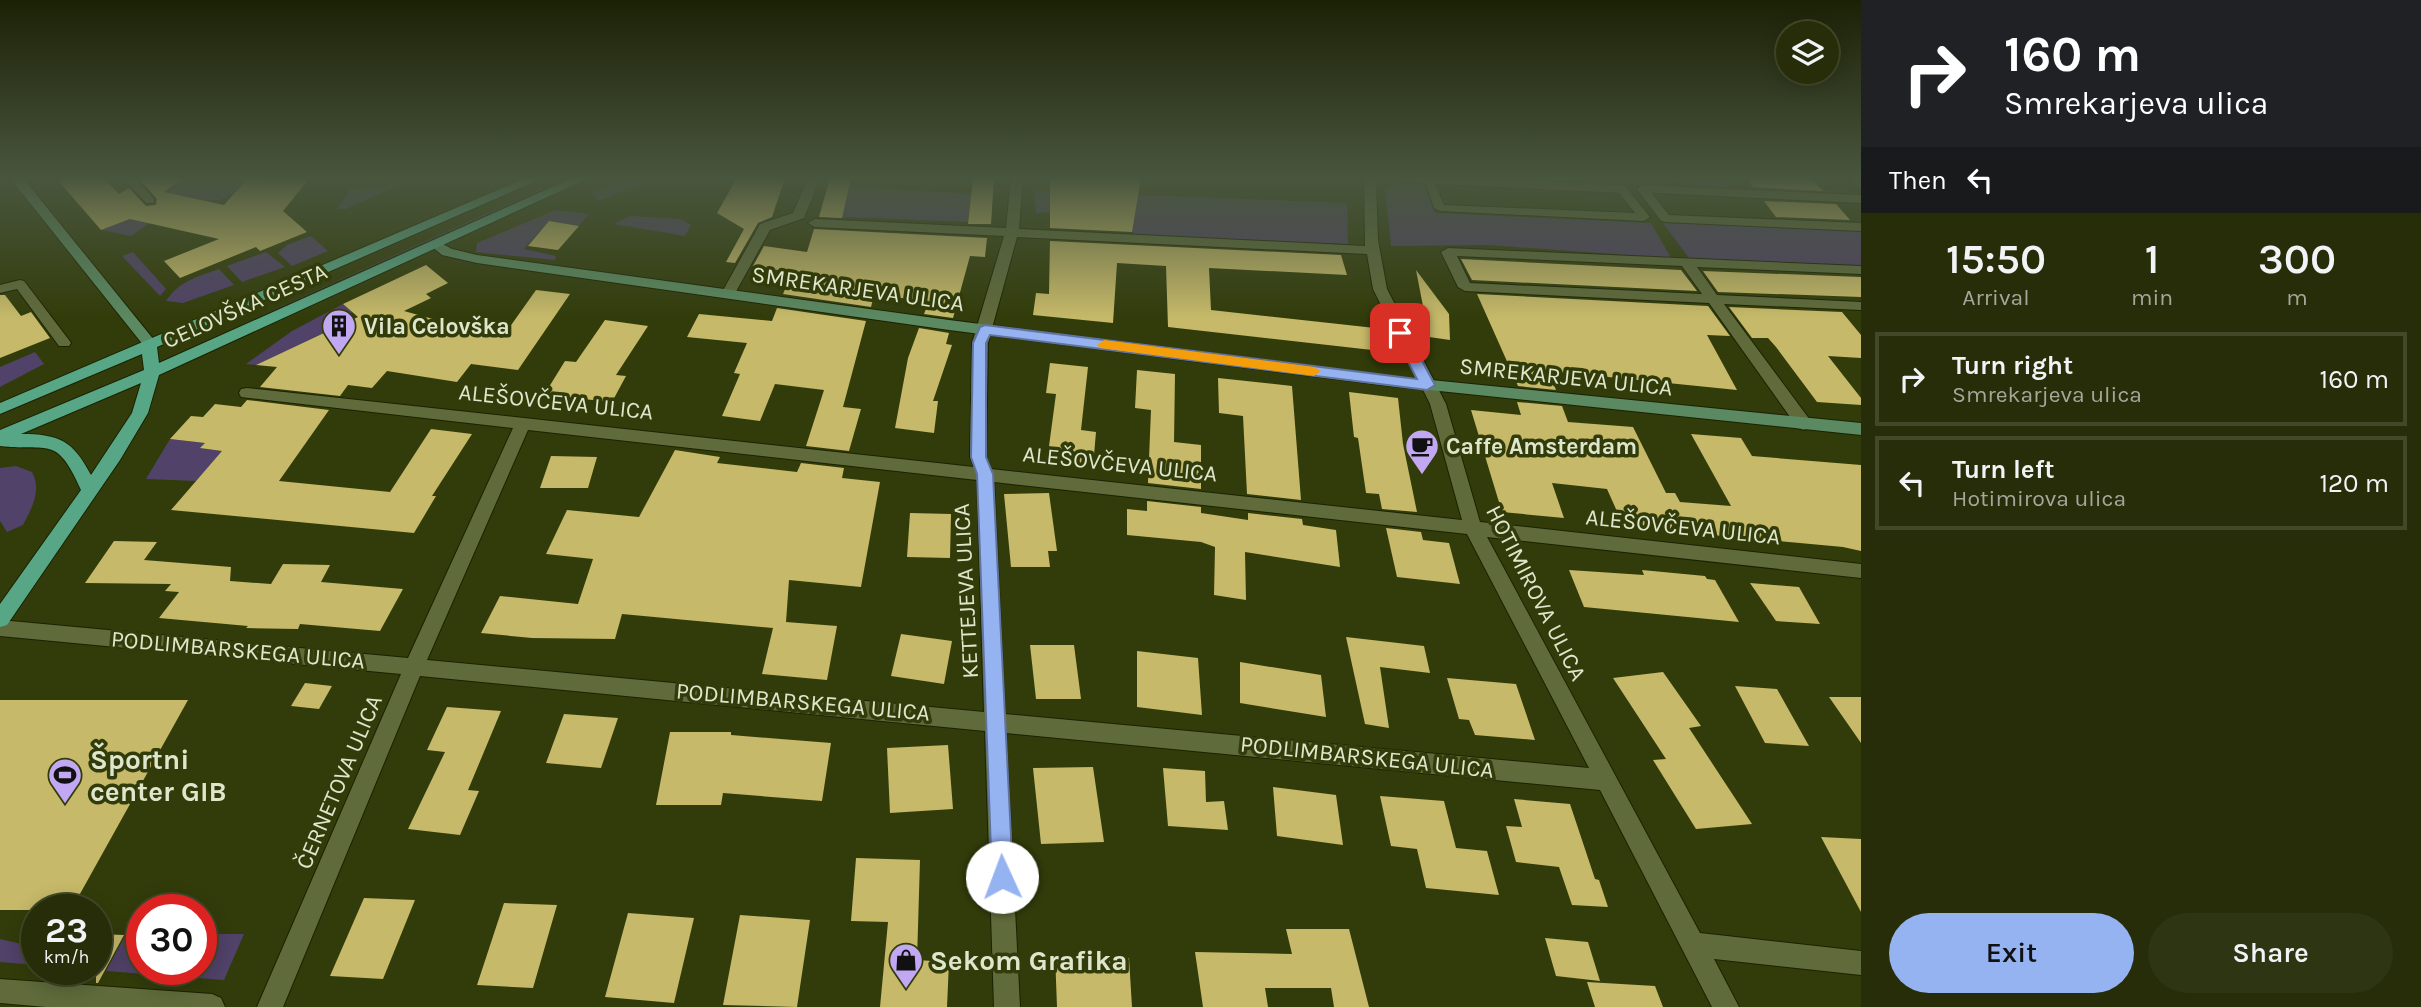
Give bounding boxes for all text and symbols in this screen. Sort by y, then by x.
map controls [1776,21,1839,84]
button: layers [1776,21,1839,84]
text: 160 m [2004,26,2141,83]
icon: right [1889,28,1980,119]
text: Smrekarjeva ulica [2004,85,2268,122]
icon: left [1961,161,1999,199]
text: Then [1889,165,1947,196]
text: 15:50 [1946,234,2046,284]
text: 1 [2145,234,2159,284]
text: 300 [2258,234,2336,284]
street label: CELOVŠKA CESTA [159,258,331,354]
street label: SMREKARJEVA ULICA [750,261,966,317]
text: Arrival [1962,284,2030,311]
text: min [2131,284,2173,311]
text: m [2286,284,2308,311]
pin [1370,303,1430,363]
building icon: Vila Celovška [320,307,358,356]
place label: Vila Celovška [364,313,510,340]
icon: arrive [1381,314,1419,352]
text: Turn right [1952,350,2073,381]
street label: SMREKARJEVA ULICA [1458,352,1674,402]
icon: right [1893,360,1931,398]
text: 160 m [2320,364,2389,395]
street label: ALEŠOVČEVA ULICA [457,378,655,426]
text: Smrekarjeva ulica [1952,381,2142,408]
cafe icon: Caffe Amsterdam [1403,427,1441,476]
place label: Caffe Amsterdam [1446,433,1637,460]
street label: ALEŠOVČEVA ULICA [1021,440,1219,488]
text: Turn left [1952,454,2054,485]
icon: left [1893,464,1931,502]
text: 120 m [2319,468,2389,499]
text: Hotimirova ulica [1952,485,2126,512]
street label: HOTIMIROVA ULICA [1480,501,1592,685]
street label: KETTEJEVA ULICA [948,503,984,679]
street label: ALEŠOVČEVA ULICA [1584,503,1782,551]
street label: PODLIMBARSKEGA ULICA [110,625,366,675]
street label: PODLIMBARSKEGA ULICA [675,677,931,727]
street label: ČERNETOVA ULICA [290,691,388,873]
street label: PODLIMBARSKEGA ULICA [1239,730,1495,784]
place label: Športni center GIB [90,742,227,808]
sports icon: Športni center GIB [46,756,84,805]
position arrow [965,840,1039,914]
speed limit sign: 30 [126,894,217,985]
text: 23 [45,910,88,951]
button: Exit [1889,913,2134,993]
button: Share [2148,913,2393,993]
shop icon: Sekom Grafika [887,941,925,990]
place label: Sekom Grafika [930,944,1128,977]
text: km/h [44,946,89,968]

